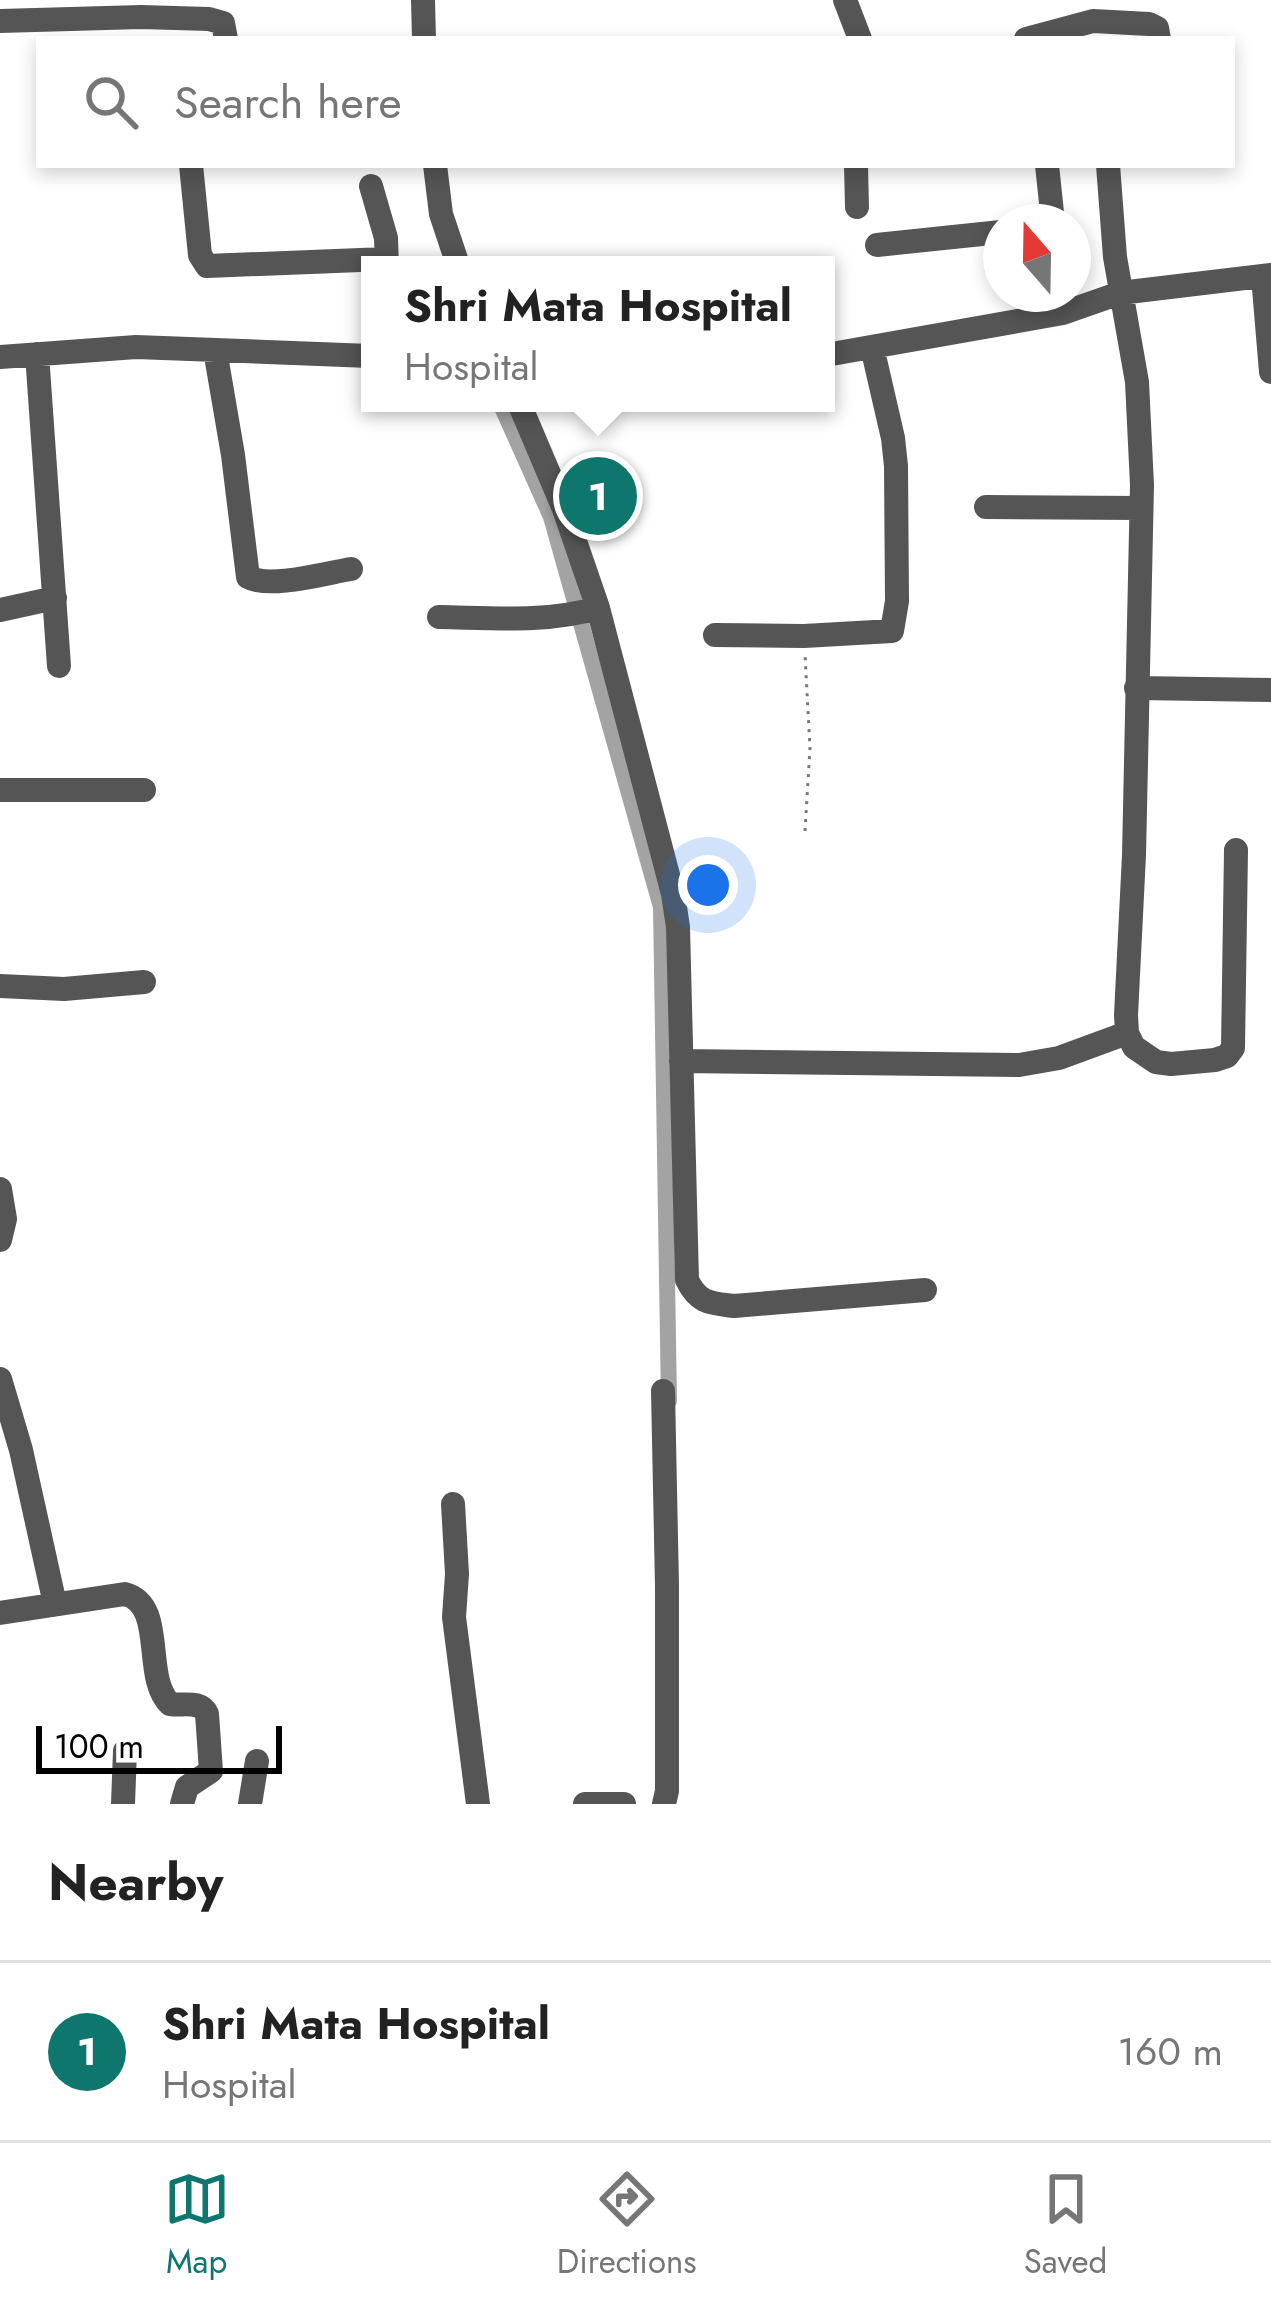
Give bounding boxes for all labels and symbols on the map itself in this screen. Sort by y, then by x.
north arrow [983,204,1091,312]
pin: 1 [559,451,637,541]
your location [678,855,738,915]
scale bar [36,1720,282,1773]

